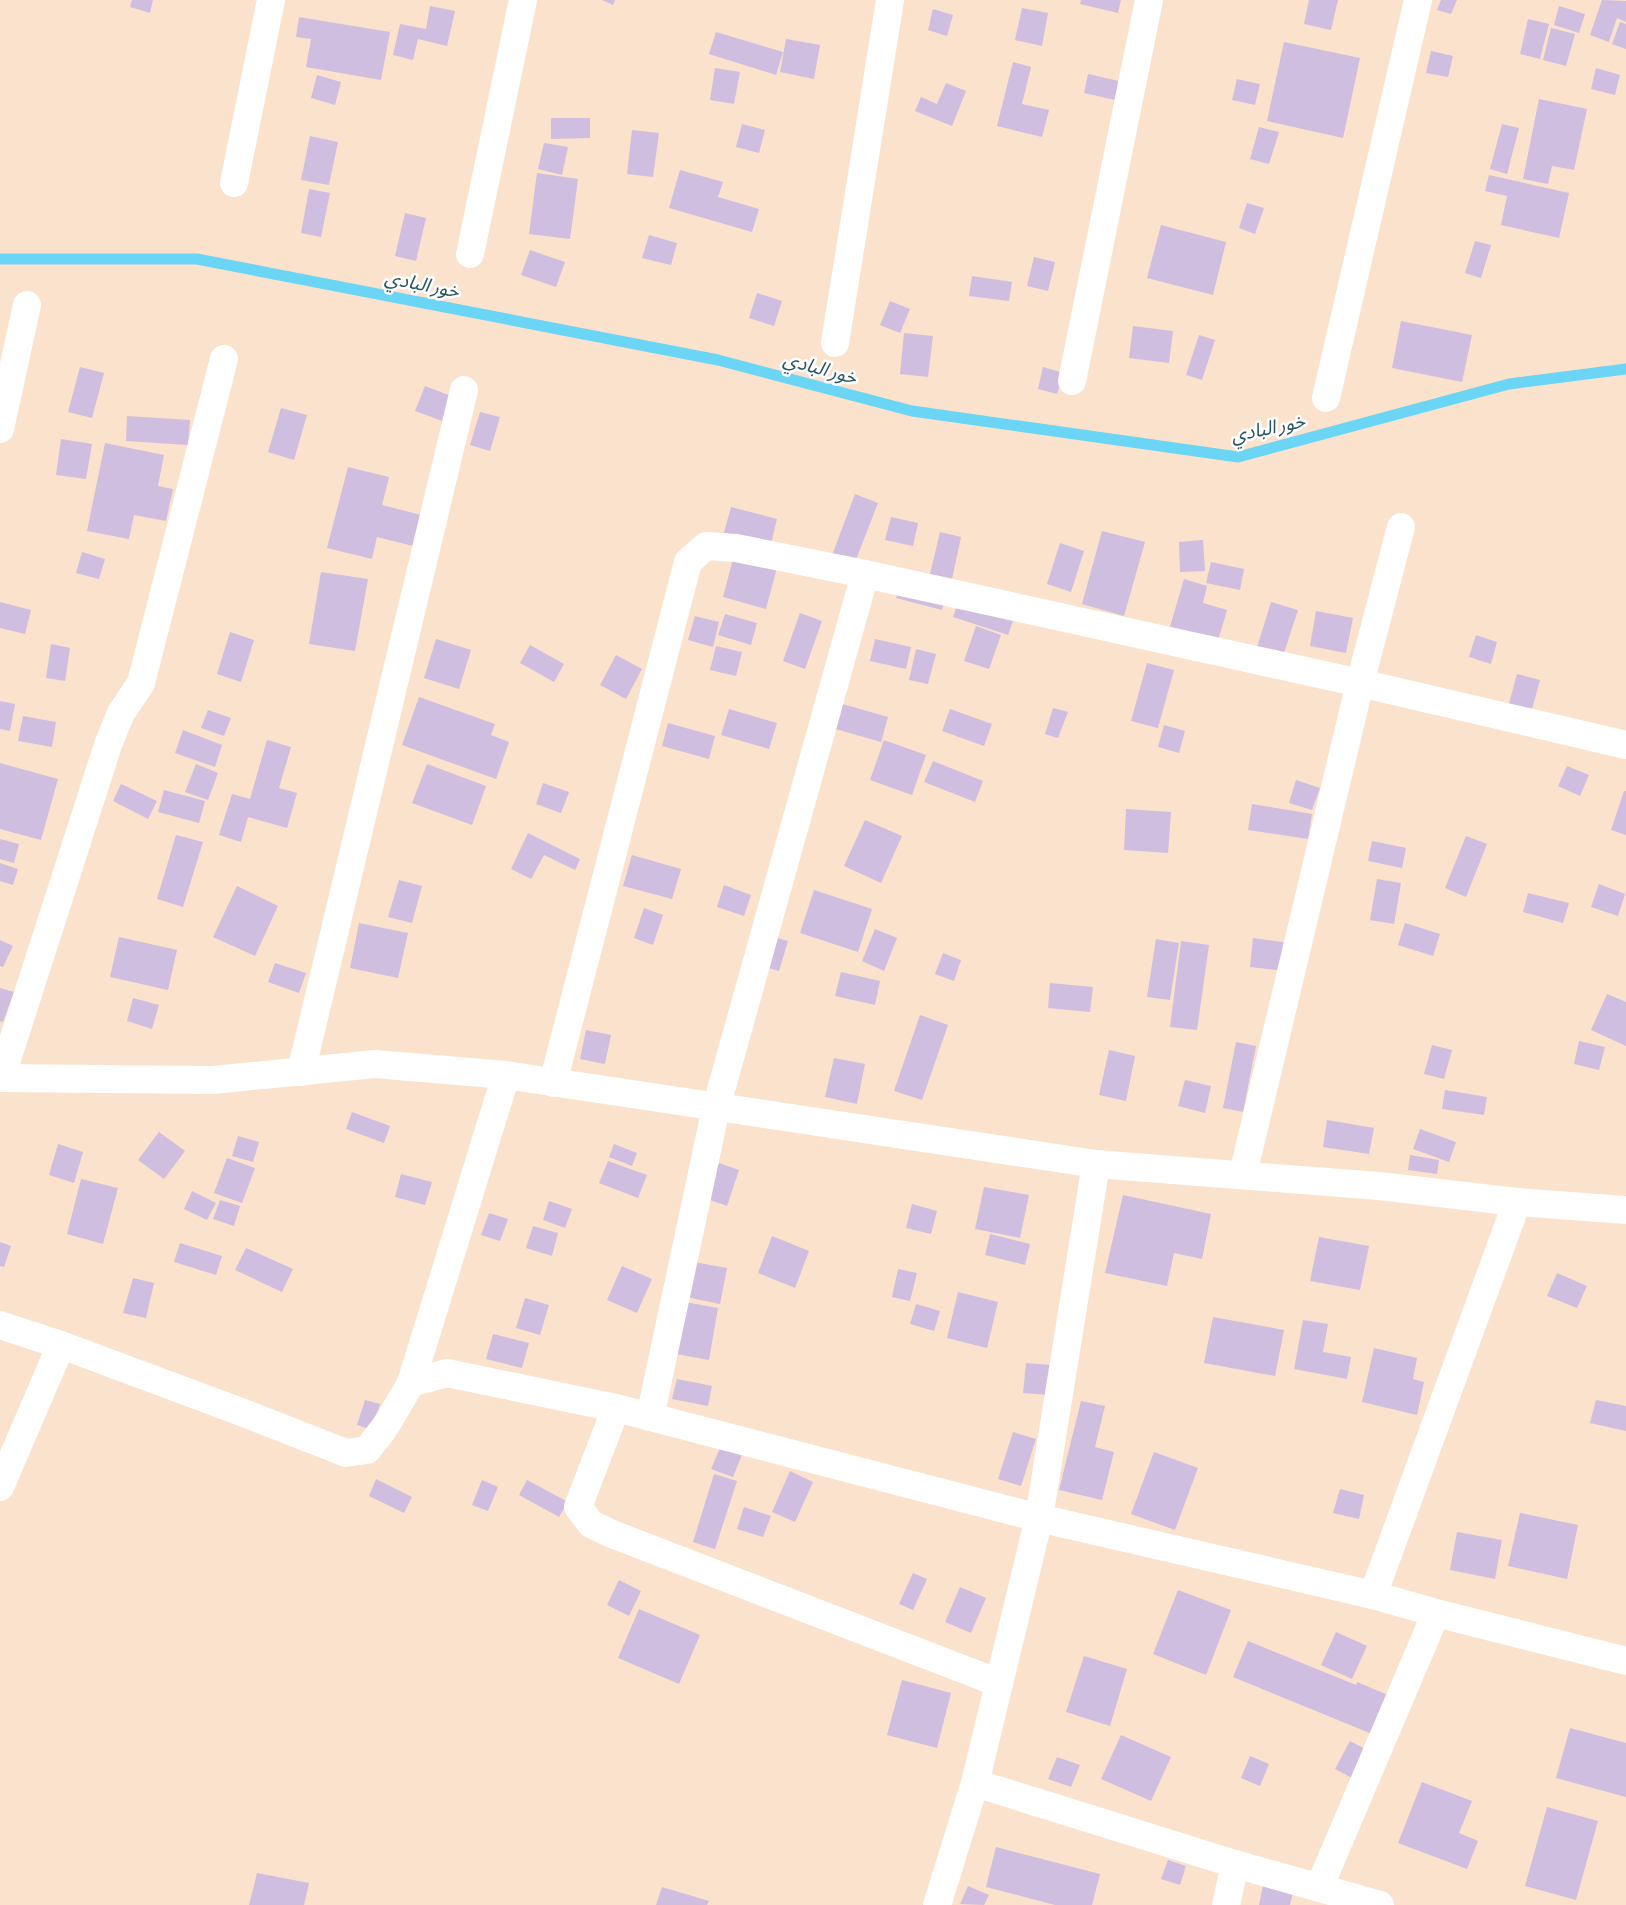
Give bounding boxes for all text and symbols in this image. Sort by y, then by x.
water label: خور البادي [382,267,462,306]
water label: خور البادي [780,348,860,392]
water label: خور البادي [1229,410,1308,450]

